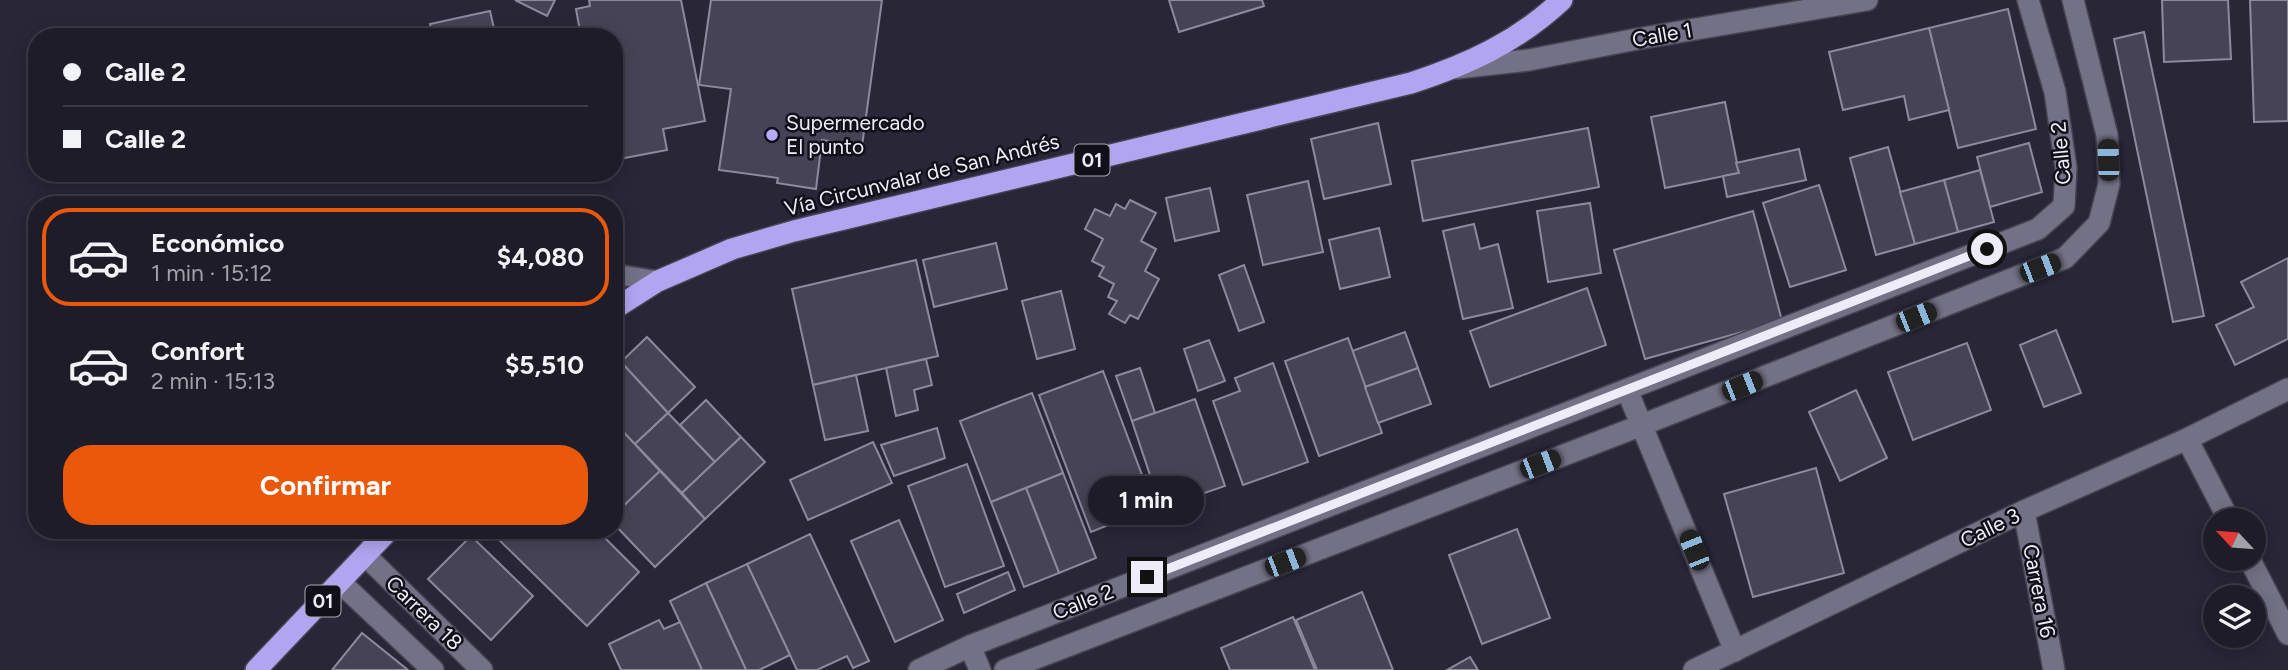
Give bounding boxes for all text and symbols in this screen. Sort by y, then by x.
street label: Calle 1 [1630,17,1694,52]
text: Calle 2 [105,56,186,88]
place label: Supermercado El punto [786,110,925,159]
street label: Calle 2 [2045,120,2076,186]
text: Calle 2 [105,123,186,155]
marker: Supermercado El punto [764,127,780,143]
street label: Vía Circunvalar de San Andrés [782,128,1062,221]
car [2097,139,2120,181]
road number: 01 [1074,144,1110,176]
icon: car [67,226,130,289]
text: Económico [151,227,284,259]
route start [1971,233,2003,265]
text: $4,080 [497,241,584,273]
car [2017,251,2064,285]
text: 1 min · 15:12 [151,259,272,287]
car [1893,299,1940,335]
icon: car [67,334,130,397]
text: Confort [151,335,245,367]
text: $5,510 [505,349,584,381]
text: 2 min · 15:13 [151,367,275,395]
car [1719,368,1766,404]
button: Confirmar [63,445,588,525]
car [1517,447,1564,481]
callout: 1 min [1089,476,1205,524]
text: 1 min [1119,486,1173,514]
street label: Calle 3 [1956,502,2024,553]
north arrow [2203,508,2266,570]
map controls [2203,508,2266,648]
car [1677,527,1712,573]
street label: Carrera 16 [2018,542,2061,640]
car [1262,545,1309,579]
route end [1131,561,1163,593]
street label: Carrera 18 [381,570,468,655]
street label: Calle 2 [1049,578,1117,625]
button: layers [2203,585,2266,648]
road number: 01 [306,586,340,616]

